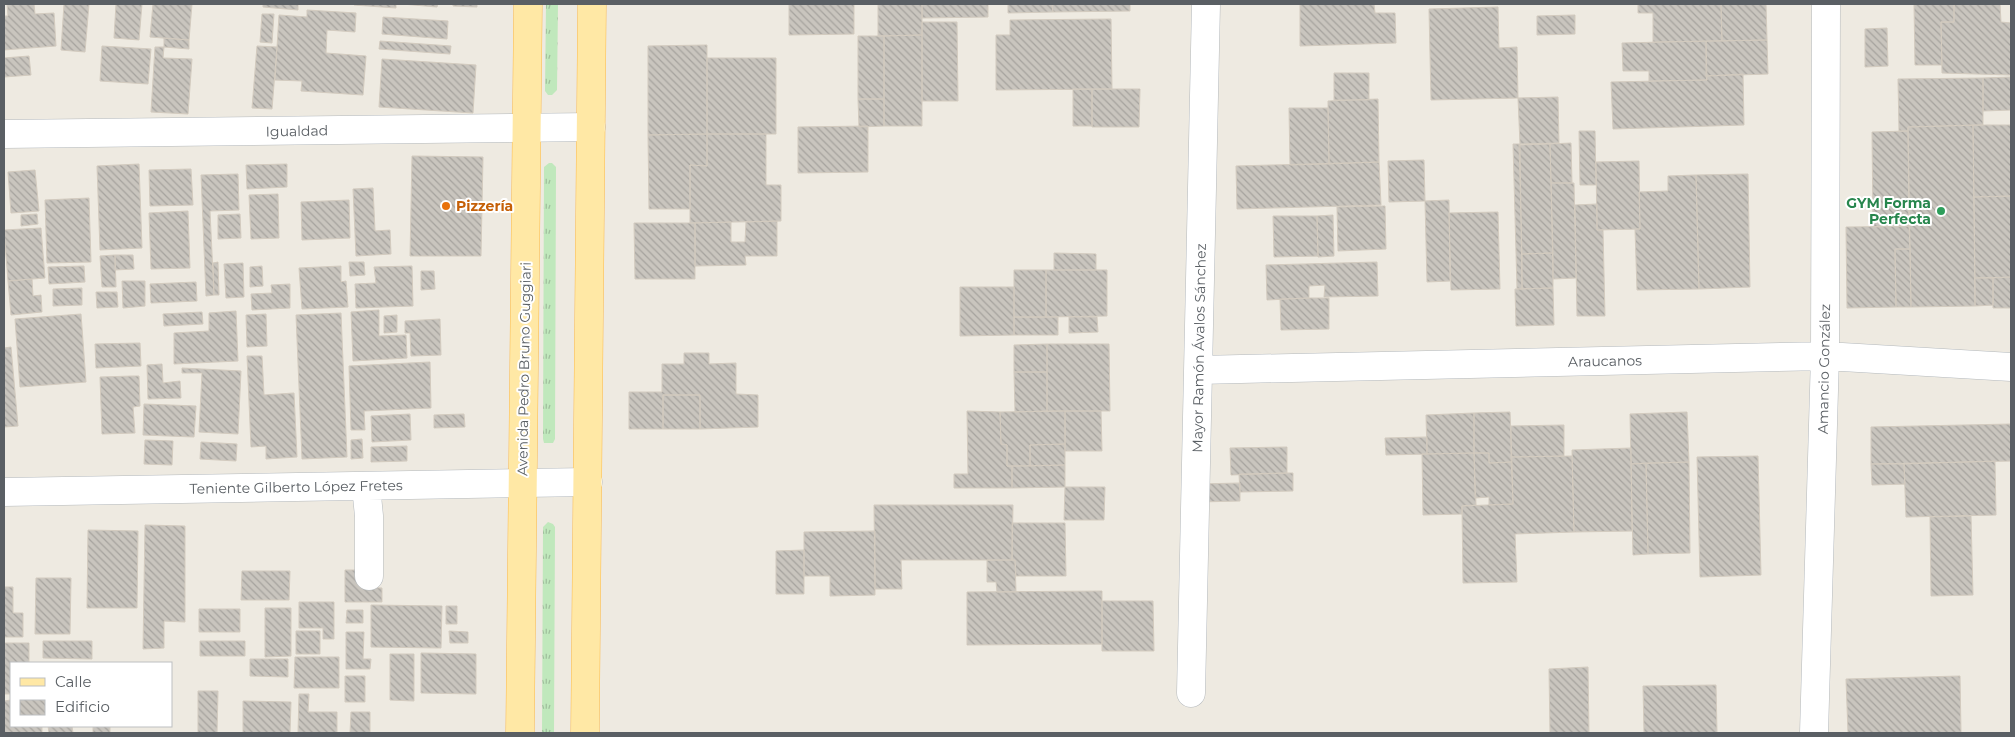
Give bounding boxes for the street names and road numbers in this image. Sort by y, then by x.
street label: Igualdad [266,121,328,141]
street label: Mayor Ramón Ávalos Sánchez [1188,243,1210,453]
street label: Avenida Pedro Bruno Guggiari [513,262,535,476]
street label: Amancio González [1814,304,1834,434]
street label: Araucanos [1568,351,1642,371]
street label: Teniente Gilberto López Fretes [189,476,403,498]

